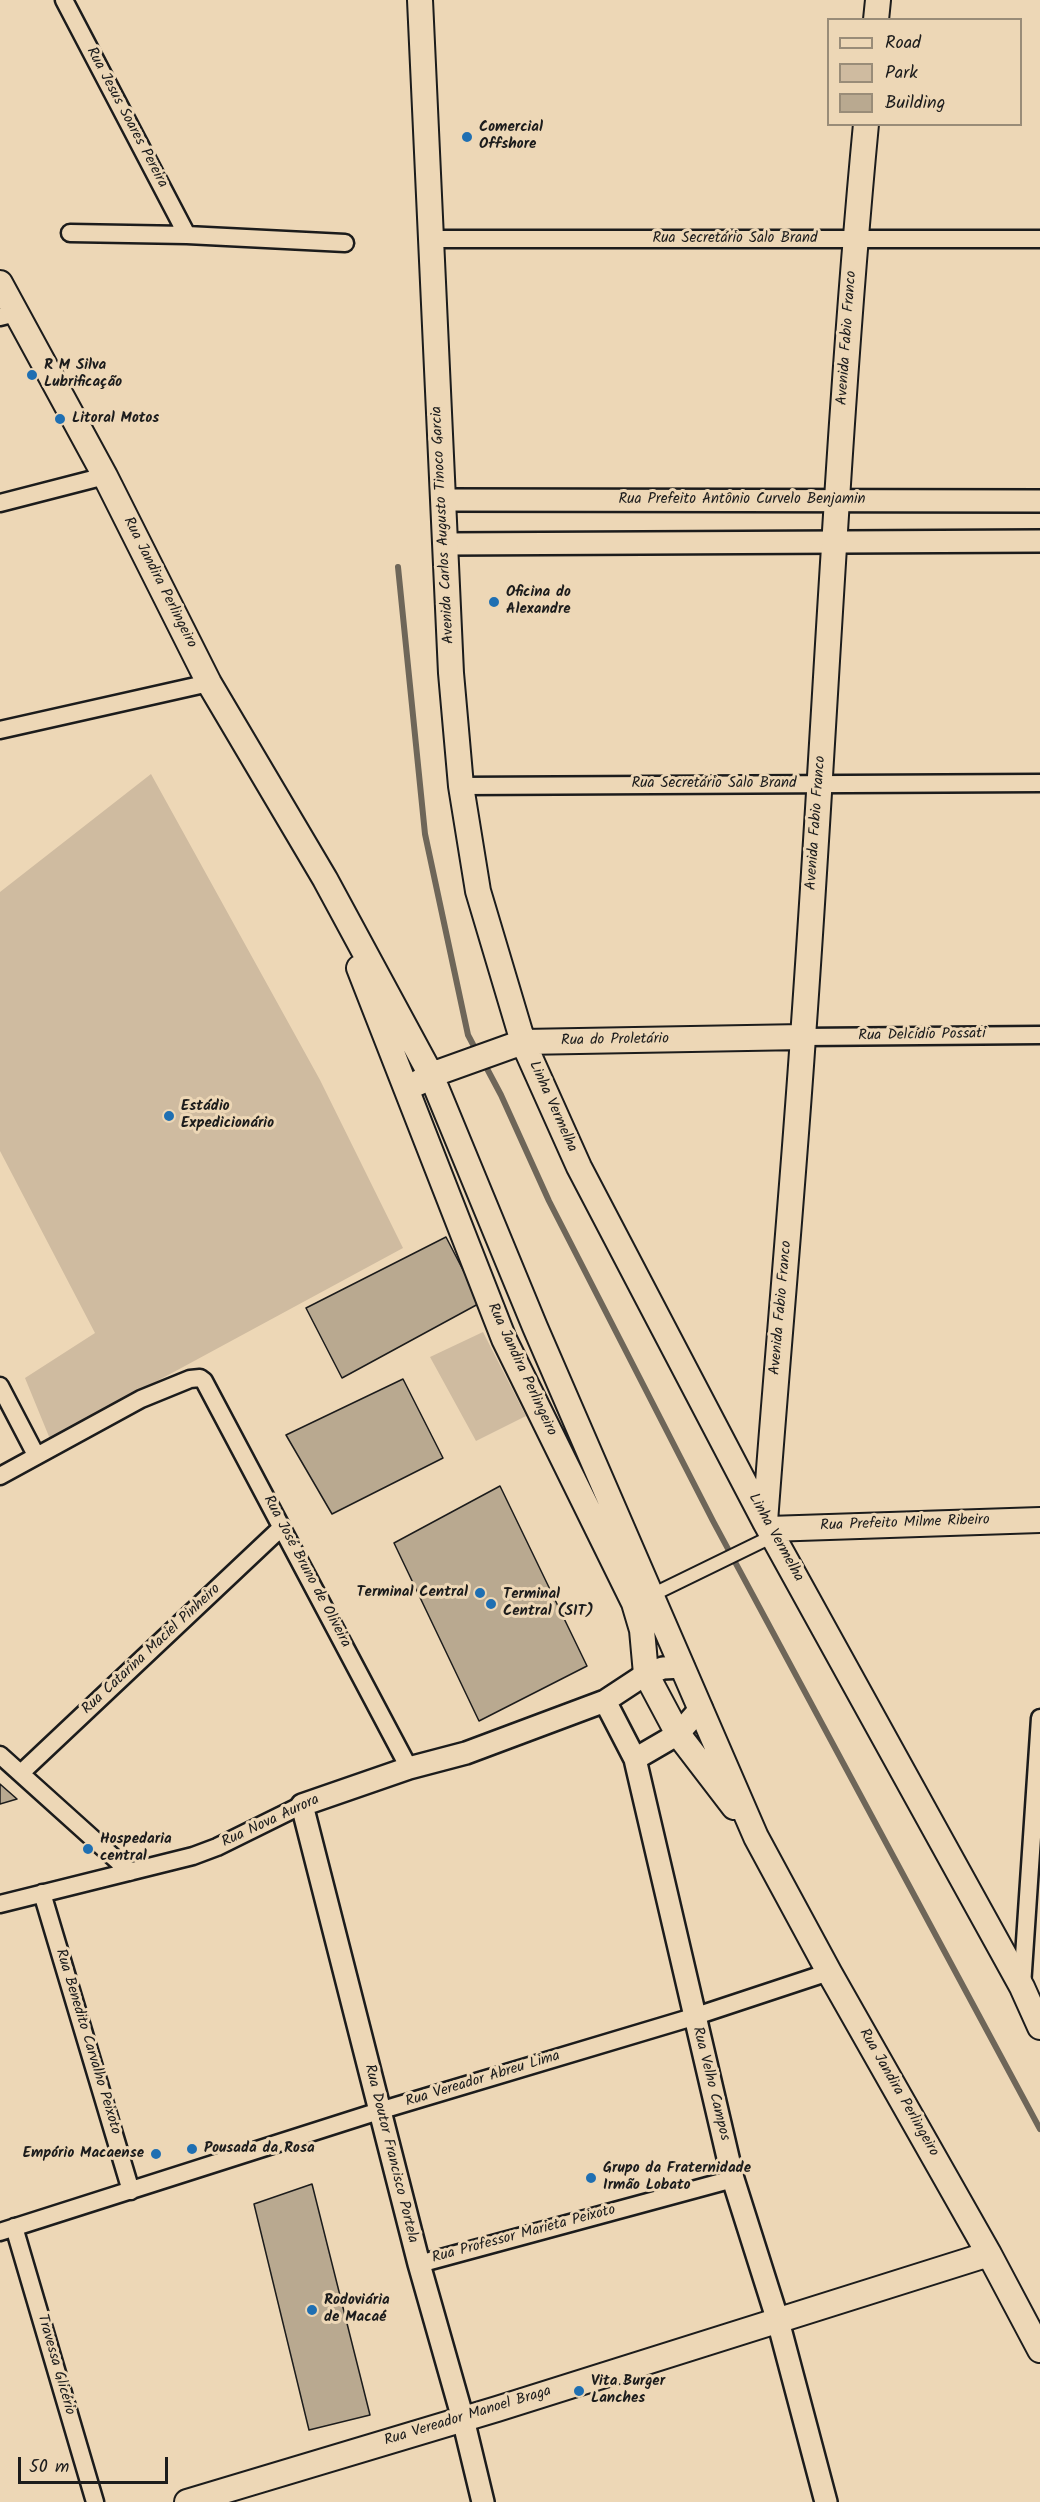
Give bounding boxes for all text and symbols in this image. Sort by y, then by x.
legend [827,18,1022,126]
text: Road [885,29,921,58]
street label: Rua Jesus Soares Pereira [81,45,171,191]
text: Park [885,59,918,88]
text: Building [885,89,945,118]
place label: Comercial Offshore [479,119,543,154]
marker: Comercial Offshore [460,130,474,144]
street label: Rua Secretário Salo Brand [653,230,817,248]
street label: Avenida Fabio Franco [834,270,862,406]
place label: R M Silva Lubrificação [44,357,122,392]
marker: R M Silva Lubrificação [25,368,39,382]
street label: Avenida Carlos Augusto Tinoco Garcia [429,406,459,644]
place label: Litoral Motos [72,410,159,428]
marker: Litoral Motos [53,412,67,426]
street label: Rua Prefeito Antônio Curvelo Benjamin [619,491,865,509]
street label: Rua Jandira Perlingeiro [118,515,200,651]
place label: Oficina do Alexandre [506,584,571,619]
marker: Oficina do Alexandre [487,595,501,609]
street label: Avenida Fabio Franco [803,755,831,891]
street label: Rua Secretário Salo Brand [632,775,796,793]
street label: Rua Delcídio Possati [858,1026,986,1046]
street label: Rua do Proletário [561,1031,669,1051]
street label: Linha Vermelha [524,1059,580,1155]
place label: Estádio Expedicionário [181,1098,274,1133]
marker: Estádio Expedicionário [162,1109,176,1123]
street label: Avenida Fabio Franco [767,1240,797,1376]
street label: Rua Jandira Perlingeiro [482,1301,560,1439]
street label: Linha Vermelha [743,1491,807,1585]
street label: Rua José Bruno de Oliveira [258,1493,354,1651]
street label: Rua Prefeito Milme Ribeiro [820,1512,990,1536]
street label: Rua Catarina Maciel Pinheiro [79,1581,225,1719]
place label: Terminal Central [356,1584,468,1602]
marker: Terminal Central [473,1586,487,1600]
place label: Terminal Central (SIT) [503,1586,594,1621]
marker: Terminal Central (SIT) [484,1597,498,1611]
street label: Rua Nova Aurora [219,1792,323,1852]
place label: Hospedaria central [100,1831,172,1866]
marker: Hospedaria central [81,1842,95,1856]
street label: Rua Benedito Carvalho Peixoto [50,1947,124,2137]
street label: Rua Velho Campos [687,2025,733,2143]
street label: Rua Jandira Perlingeiro [854,2026,942,2160]
street label: Rua Vereador Abreu Lima [404,2048,562,2112]
street label: Rua Doutor Francisco Portela [359,2063,421,2245]
place label: Pousada da Rosa [204,2140,315,2158]
marker: Pousada da Rosa [185,2142,199,2156]
place label: Empório Macaense [23,2145,144,2163]
marker: Empório Macaense [149,2147,163,2161]
place label: Grupo da Fraternidade Irmão Lobato [603,2160,751,2195]
marker: Grupo da Fraternidade Irmão Lobato [584,2171,598,2185]
street label: Rua Professor Marieta Peixoto [430,2202,618,2268]
place label: Rodoviária de Macaé [324,2292,390,2327]
marker: Rodoviária de Macaé [305,2303,319,2317]
street label: Travessa Glicério [32,2313,78,2417]
place label: Vita Burger Lanches [591,2373,665,2408]
street label: Rua Vereador Manoel Braga [382,2383,554,2451]
marker: Vita Burger Lanches [572,2384,586,2398]
scale bar [21,2445,171,2483]
text: 50 m [29,2453,69,2482]

